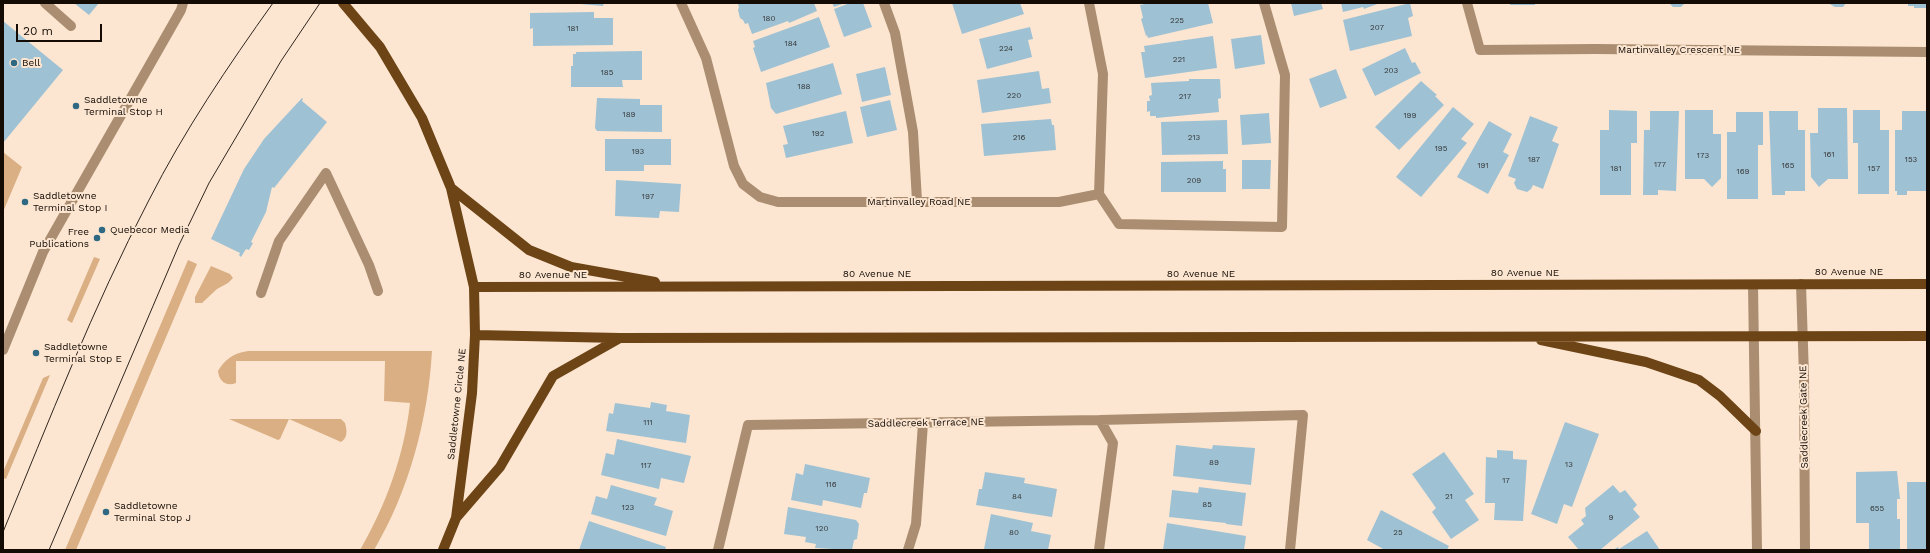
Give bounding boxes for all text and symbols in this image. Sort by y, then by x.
house number: 180 [762,14,776,24]
scale bar [18,16,104,42]
house number: 225 [1170,16,1184,26]
house number: 207 [1370,23,1384,33]
text: 20 m [23,24,53,38]
house number: 181 [567,24,579,34]
house number: 184 [785,39,797,49]
house number: 224 [999,44,1013,54]
street label: Martinvalley Crescent NE [1618,44,1740,56]
house number: 221 [1173,55,1185,65]
place label: Bell [22,57,40,69]
marker: Bell [9,58,19,68]
house number: 203 [1384,66,1398,76]
house number: 185 [601,68,613,78]
house number: 188 [798,82,810,92]
house number: 220 [1007,91,1021,101]
house number: 217 [1179,92,1191,102]
place label: Saddletowne Terminal Stop H [84,94,163,118]
marker: Saddletowne Terminal Stop H [71,101,81,111]
house number: 189 [623,110,635,120]
house number: 199 [1404,111,1416,121]
house number: 192 [812,129,824,139]
house number: 216 [1013,133,1025,143]
house number: 213 [1188,133,1200,143]
house number: 195 [1435,144,1447,154]
house number: 193 [632,147,644,157]
house number: 161 [1823,150,1835,160]
house number: 173 [1697,151,1709,161]
house number: 187 [1528,155,1540,165]
house number: 153 [1905,155,1917,165]
house number: 177 [1654,160,1666,170]
house number: 191 [1477,161,1489,171]
house number: 165 [1782,161,1794,171]
house number: 181 [1610,164,1622,174]
house number: 157 [1868,164,1880,174]
house number: 169 [1737,167,1749,177]
house number: 209 [1187,176,1201,186]
place label: Saddletowne Terminal Stop I [33,190,108,214]
house number: 197 [642,192,654,202]
street label: Martinvalley Road NE [867,196,971,208]
marker: Saddletowne Terminal Stop I [20,197,30,207]
place label: Quebecor Media [110,224,189,236]
marker: Quebecor Media [97,225,107,235]
place label: Free Publications [29,226,89,250]
marker: Free Publications [92,233,102,243]
street label: 80 Avenue NE [1815,266,1883,278]
street label: 80 Avenue NE [1491,267,1559,279]
street label: 80 Avenue NE [843,268,911,280]
street label: 80 Avenue NE [1167,268,1235,280]
street label: 80 Avenue NE [519,269,587,281]
place label: Saddletowne Terminal Stop E [44,341,122,364]
marker: Saddletowne Terminal Stop E [31,348,41,358]
street label: Saddletowne Circle NE [445,348,469,460]
street label: Saddlecreek Gate NE [1797,365,1811,469]
street label: Saddlecreek Terrace NE [868,416,984,430]
house number: 111 [643,418,653,428]
house number: 89 [1209,458,1219,468]
house number: 13 [1565,460,1573,470]
house number: 117 [641,461,651,471]
house number: 17 [1502,476,1510,486]
house number: 116 [825,480,837,490]
house number: 84 [1012,492,1022,502]
house number: 21 [1445,492,1453,502]
place label: Saddletowne Terminal Stop J [114,500,191,524]
house number: 85 [1202,500,1212,510]
house number: 123 [622,503,634,513]
house number: 655 [1870,504,1884,514]
marker: Saddletowne Terminal Stop J [101,507,111,517]
house number: 9 [1609,513,1613,523]
house number: 120 [816,524,828,534]
house number: 80 [1009,528,1019,538]
house number: 25 [1393,528,1403,538]

